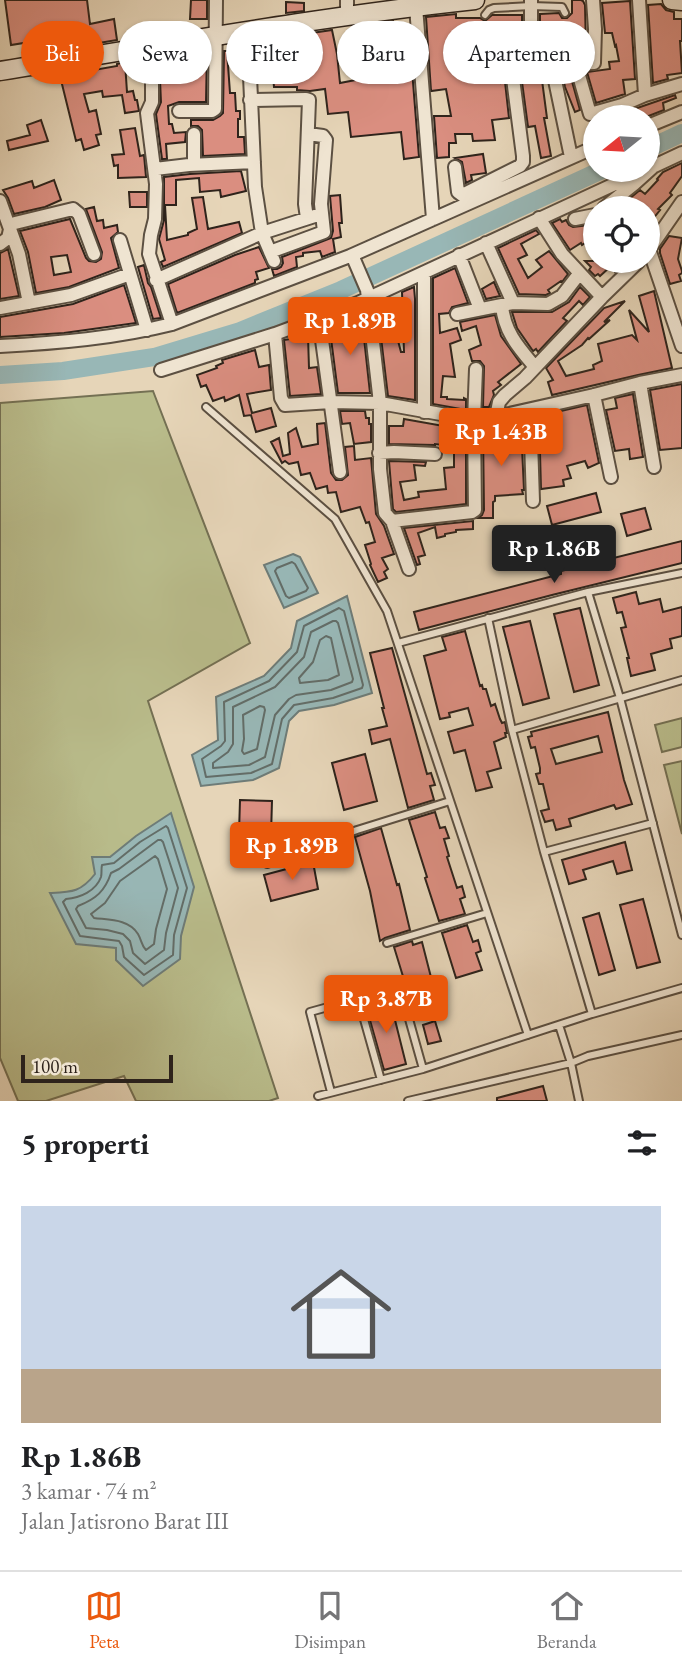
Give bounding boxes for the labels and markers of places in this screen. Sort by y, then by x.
pin: Rp 1.89B [278,298,422,357]
pin: Rp 1.43B [429,408,573,468]
pin: Rp 1.86B [482,526,626,585]
pin: Rp 1.89B [220,822,364,882]
pin: Rp 3.87B [314,976,458,1035]

